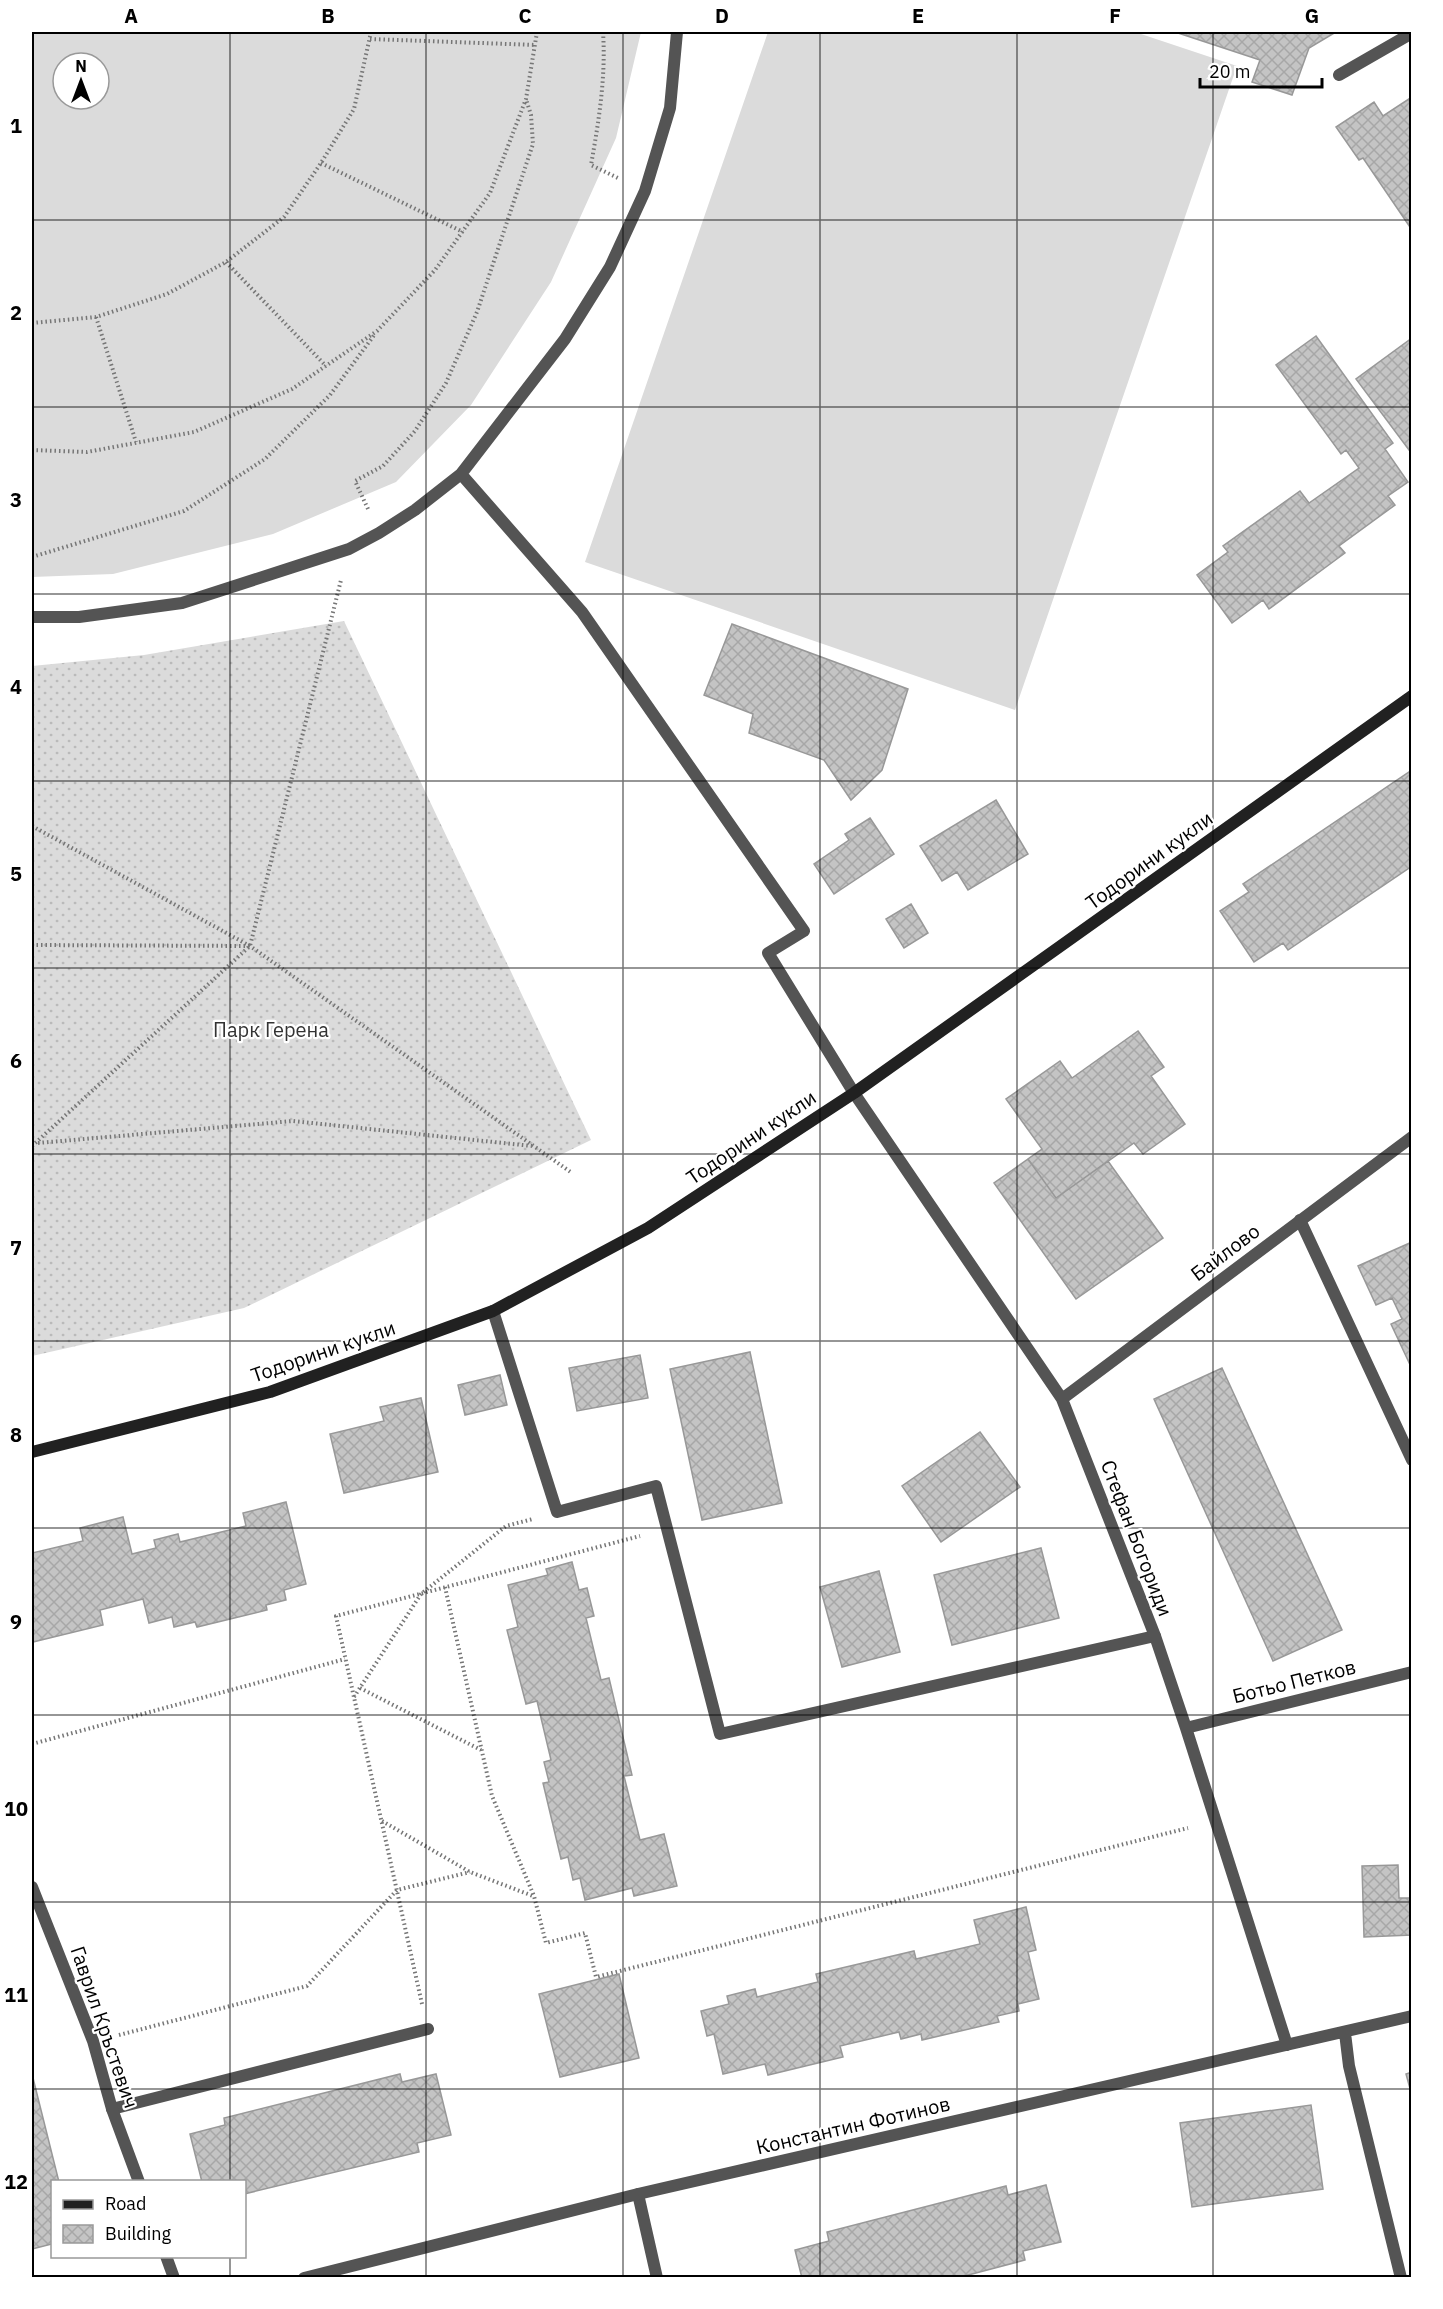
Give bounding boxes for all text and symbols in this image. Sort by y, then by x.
text: A [124,2,138,29]
text: B [321,2,335,29]
text: C [518,2,532,29]
text: D [715,2,729,29]
text: E [912,2,924,29]
text: F [1109,2,1121,29]
text: G [1305,2,1319,29]
north arrow [51,51,111,111]
scale bar [1200,51,1322,89]
text: N [75,56,87,76]
text: 20 m [1209,60,1251,83]
text: 1 [10,112,22,139]
text: 2 [10,299,22,326]
text: 3 [10,486,22,513]
text: 4 [10,673,22,700]
street label: Тодорини кукли [1080,805,1218,915]
text: 5 [10,860,22,887]
park label: Парк Герена [213,1016,329,1043]
text: 6 [10,1047,22,1074]
street label: Тодорини кукли [681,1084,821,1190]
street label: Байлово [1185,1217,1265,1287]
text: 7 [10,1234,22,1261]
street label: Тодорини кукли [247,1314,399,1388]
text: 8 [10,1421,22,1448]
street label: Стефан Богориди [1095,1456,1179,1620]
text: 9 [10,1608,22,1635]
street label: Ботьо Петков [1229,1653,1359,1709]
text: 10 [4,1795,28,1822]
street label: Гаврил Кръстевич [65,1942,145,2112]
text: 11 [4,1981,28,2008]
street label: Константин Фотинов [753,2090,953,2160]
text: 12 [4,2168,28,2195]
legend [51,2180,246,2258]
text: Road [105,2192,146,2215]
text: Building [105,2222,172,2245]

